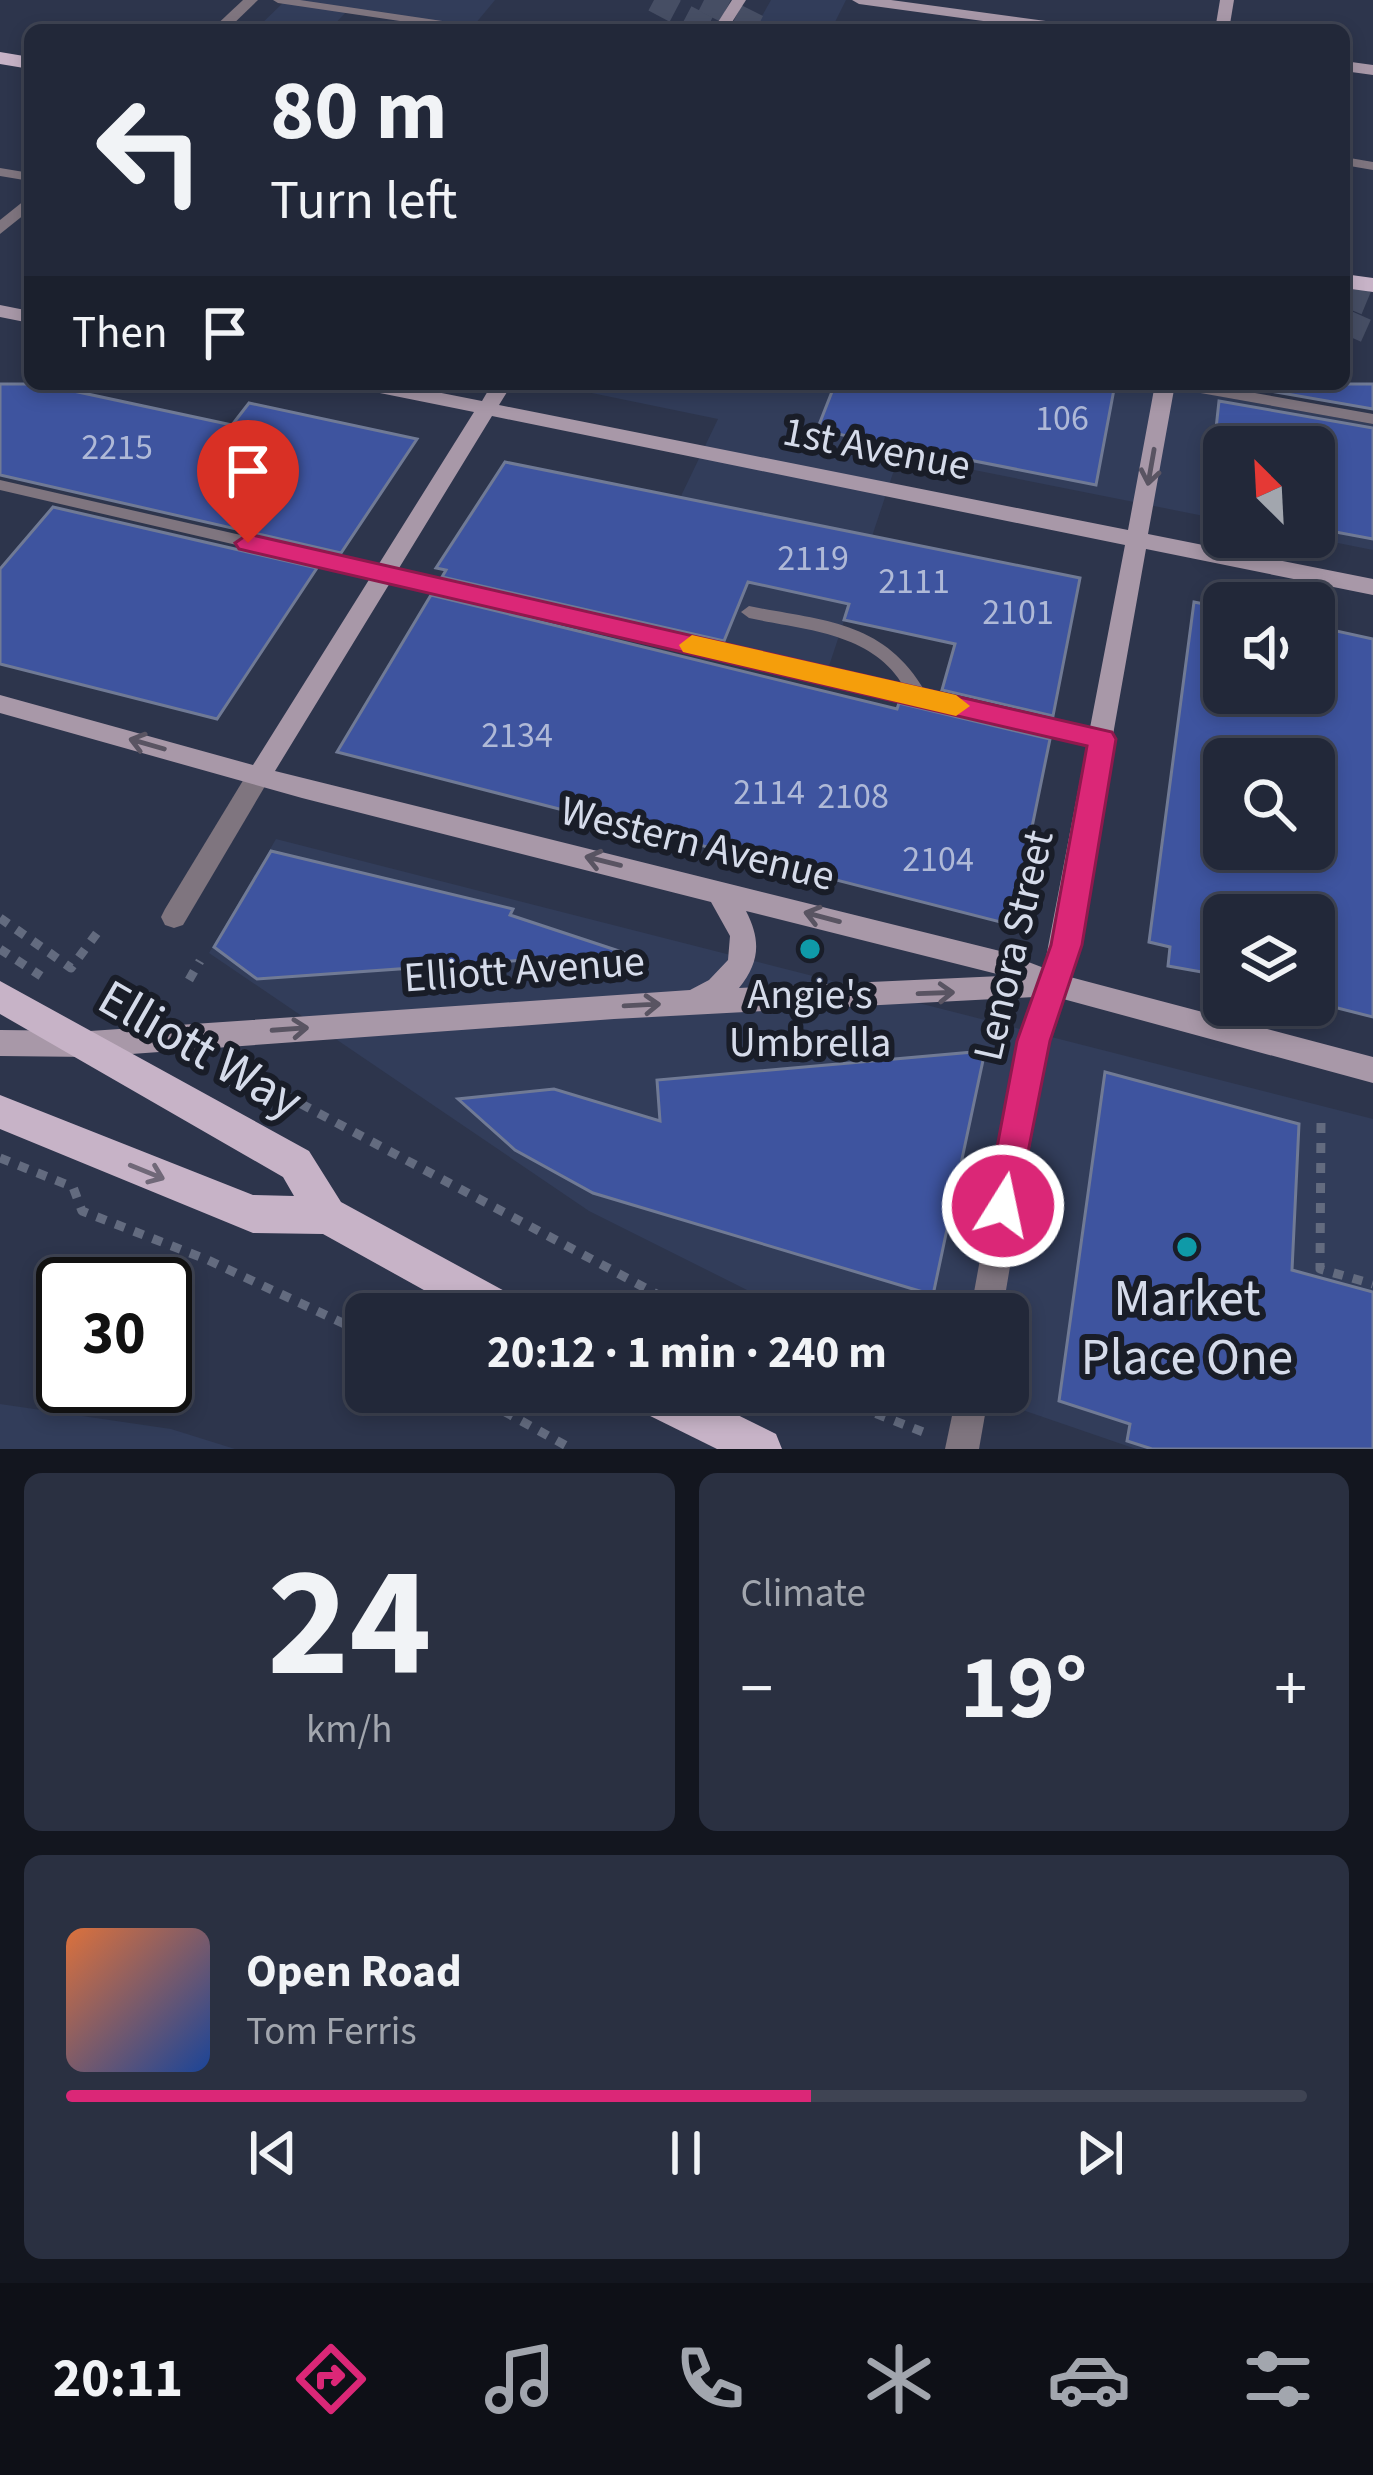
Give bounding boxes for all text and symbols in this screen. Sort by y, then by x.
text: 80 m [270,52,448,172]
icon: left [72,72,228,228]
text: Turn left [270,163,457,240]
icon: arrive [192,300,258,366]
text: Then [72,301,168,365]
house number: 106 [1035,393,1089,444]
street label: 1st Avenue [778,401,975,497]
pin [197,420,299,543]
house number: 2215 [81,422,153,473]
north arrow [1203,426,1335,558]
map controls [1203,426,1335,1026]
icon: arrive [215,438,281,504]
one-way arrow [1138,446,1161,485]
house number: 2119 [777,533,849,584]
house number: 2111 [878,556,950,607]
button: sound [1203,582,1335,714]
house number: 2101 [982,587,1054,638]
house number: 2134 [481,710,553,761]
one-way arrow [129,731,167,753]
button: search [1203,738,1335,870]
house number: 2114 [733,767,805,818]
house number: 2108 [817,771,889,822]
street label: Western Avenue [554,781,841,907]
street label: Lenora Street [958,824,1070,1067]
house number: 2104 [902,834,974,885]
one-way arrow [585,849,623,871]
button: layers [1203,894,1335,1026]
one-way arrow [804,904,842,926]
street label: Elliott Avenue [402,932,647,1008]
marker: Angie's Umbrella [797,936,823,962]
street label: Elliott Way [85,962,315,1137]
place label: Angie's Umbrella [729,965,891,1073]
one-way arrow [916,981,955,1004]
one-way arrow [622,993,661,1016]
one-way arrow [270,1017,309,1040]
position arrow [940,1143,1066,1269]
one-way arrow [127,1163,164,1184]
marker: Market Place One [1174,1234,1200,1260]
speed limit sign: 30 [36,1257,192,1413]
place label: Market Place One [1081,1263,1293,1394]
text: 20:12 · 1 min · 240 m [487,1321,887,1385]
text: 24 [267,1513,432,1735]
text: Climate [741,1566,866,1622]
text: 19° [960,1625,1088,1753]
text: − [741,1642,773,1736]
text: + [1274,1642,1307,1736]
text: km/h [306,1702,393,1758]
text: Open Road [246,1940,462,2004]
text: Tom Ferris [246,2004,417,2060]
icon: previous [240,2120,306,2186]
icon: pause [653,2120,719,2186]
icon: next [1067,2120,1133,2186]
icon: directions [289,2337,373,2421]
icon: music [478,2337,562,2421]
icon: phone [668,2337,752,2421]
icon: climate [857,2337,941,2421]
icon: car [1047,2337,1131,2421]
icon: filters [1236,2337,1320,2421]
text: 20:11 [53,2341,183,2418]

